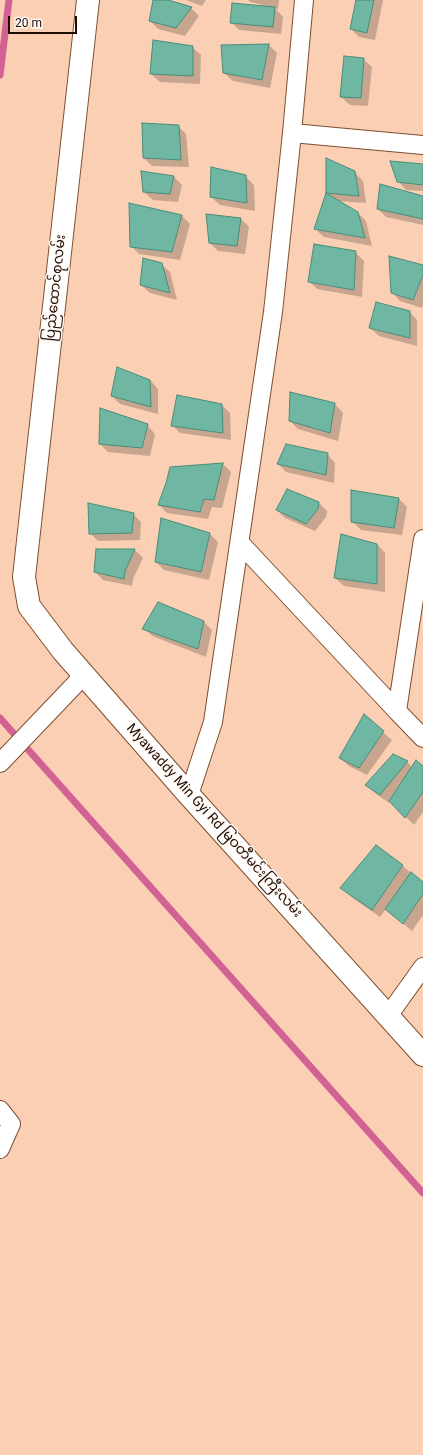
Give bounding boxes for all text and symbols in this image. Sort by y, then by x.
scale bar [10,8,79,34]
text: 20 m [15,16,42,30]
street label: ပြည်ထောင်စုလမ်း [42,234,70,342]
street label: Myawaddy Min Gyi Rd မြဝတီမင်းကြီးလမ်း [122,720,306,922]

